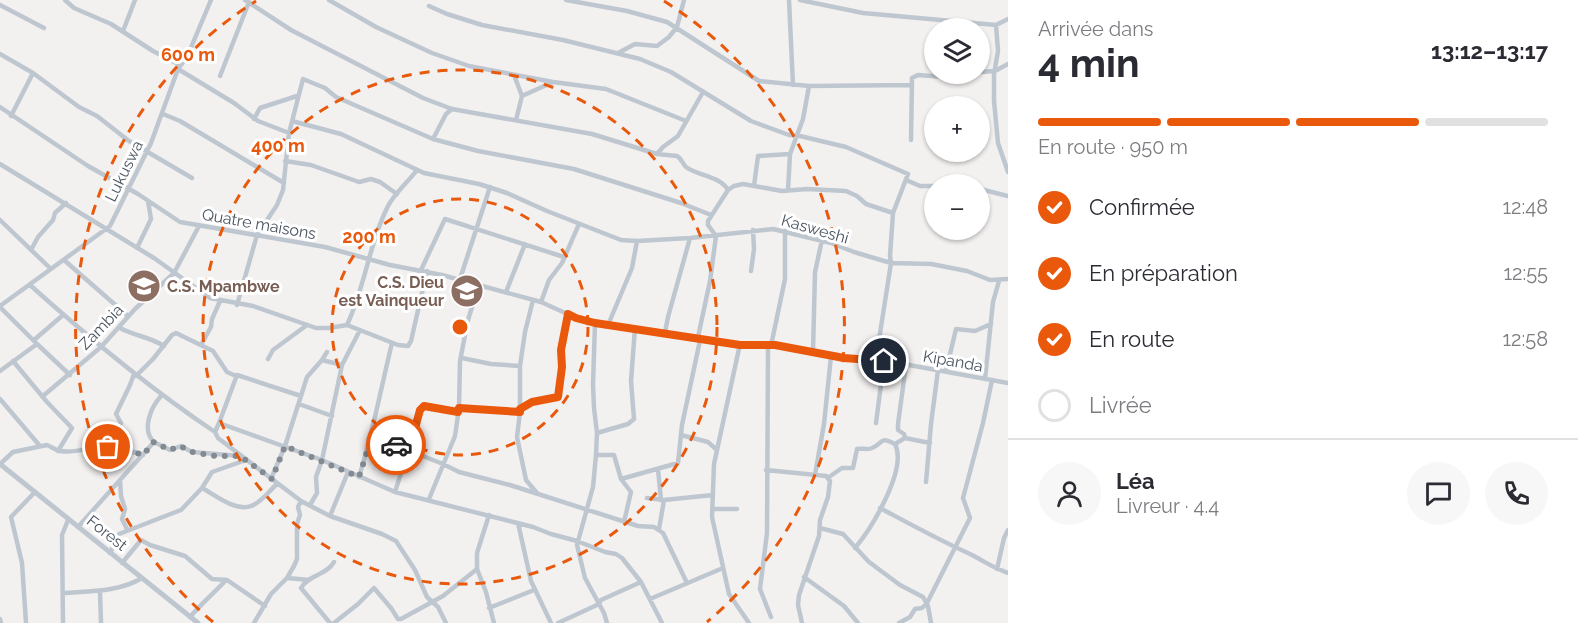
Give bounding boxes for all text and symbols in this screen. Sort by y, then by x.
text: Arrivée dans [1038,17,1153,41]
map controls [924,18,990,240]
button: layers [924,18,990,84]
text: 13:12–13:17 [1431,38,1548,64]
text: 4 min [1038,40,1139,86]
text: 600 m [161,44,215,65]
button: + [924,96,990,162]
text: 400 m [251,135,305,156]
text: En route · 950 m [1038,135,1188,159]
street label: Lukuswa [101,137,147,205]
button: − [924,174,990,240]
icon: check [1038,191,1071,224]
text: Confirmée [1089,194,1195,220]
text: 12:48 [1502,195,1548,219]
street label: Quatre maisons [200,205,318,243]
street label: Kasweshi [779,210,851,248]
text: 200 m [342,226,396,247]
icon: check [1038,257,1071,290]
text: En préparation [1089,260,1238,286]
text: 12:55 [1503,261,1548,285]
school or university icon: C.S. Mpambwe [126,268,162,304]
place label: C.S. Dieu est Vainqueur [339,273,444,310]
school or university icon: C.S. Dieu est Vainqueur [449,273,485,309]
place label: C.S. Mpambwe [167,277,280,296]
street label: Zambia [75,300,127,354]
centre of rings [450,317,470,337]
icon: check [1038,323,1071,356]
text: En route [1089,326,1174,352]
text: 12:58 [1503,327,1548,351]
pin [858,335,909,386]
icon: home [867,344,900,377]
street label: Kipanda [922,346,984,376]
text: Livrée [1089,392,1152,418]
courier [366,415,426,475]
pin [82,421,133,472]
icon: car [380,429,413,462]
icon: bag [91,430,124,463]
button: person [1038,462,1101,525]
button: chat [1407,462,1470,525]
button: phone [1485,462,1548,525]
text: Léa [1116,468,1155,494]
text: Livreur · 4.4 [1116,494,1219,518]
street label: Forest [83,511,132,555]

